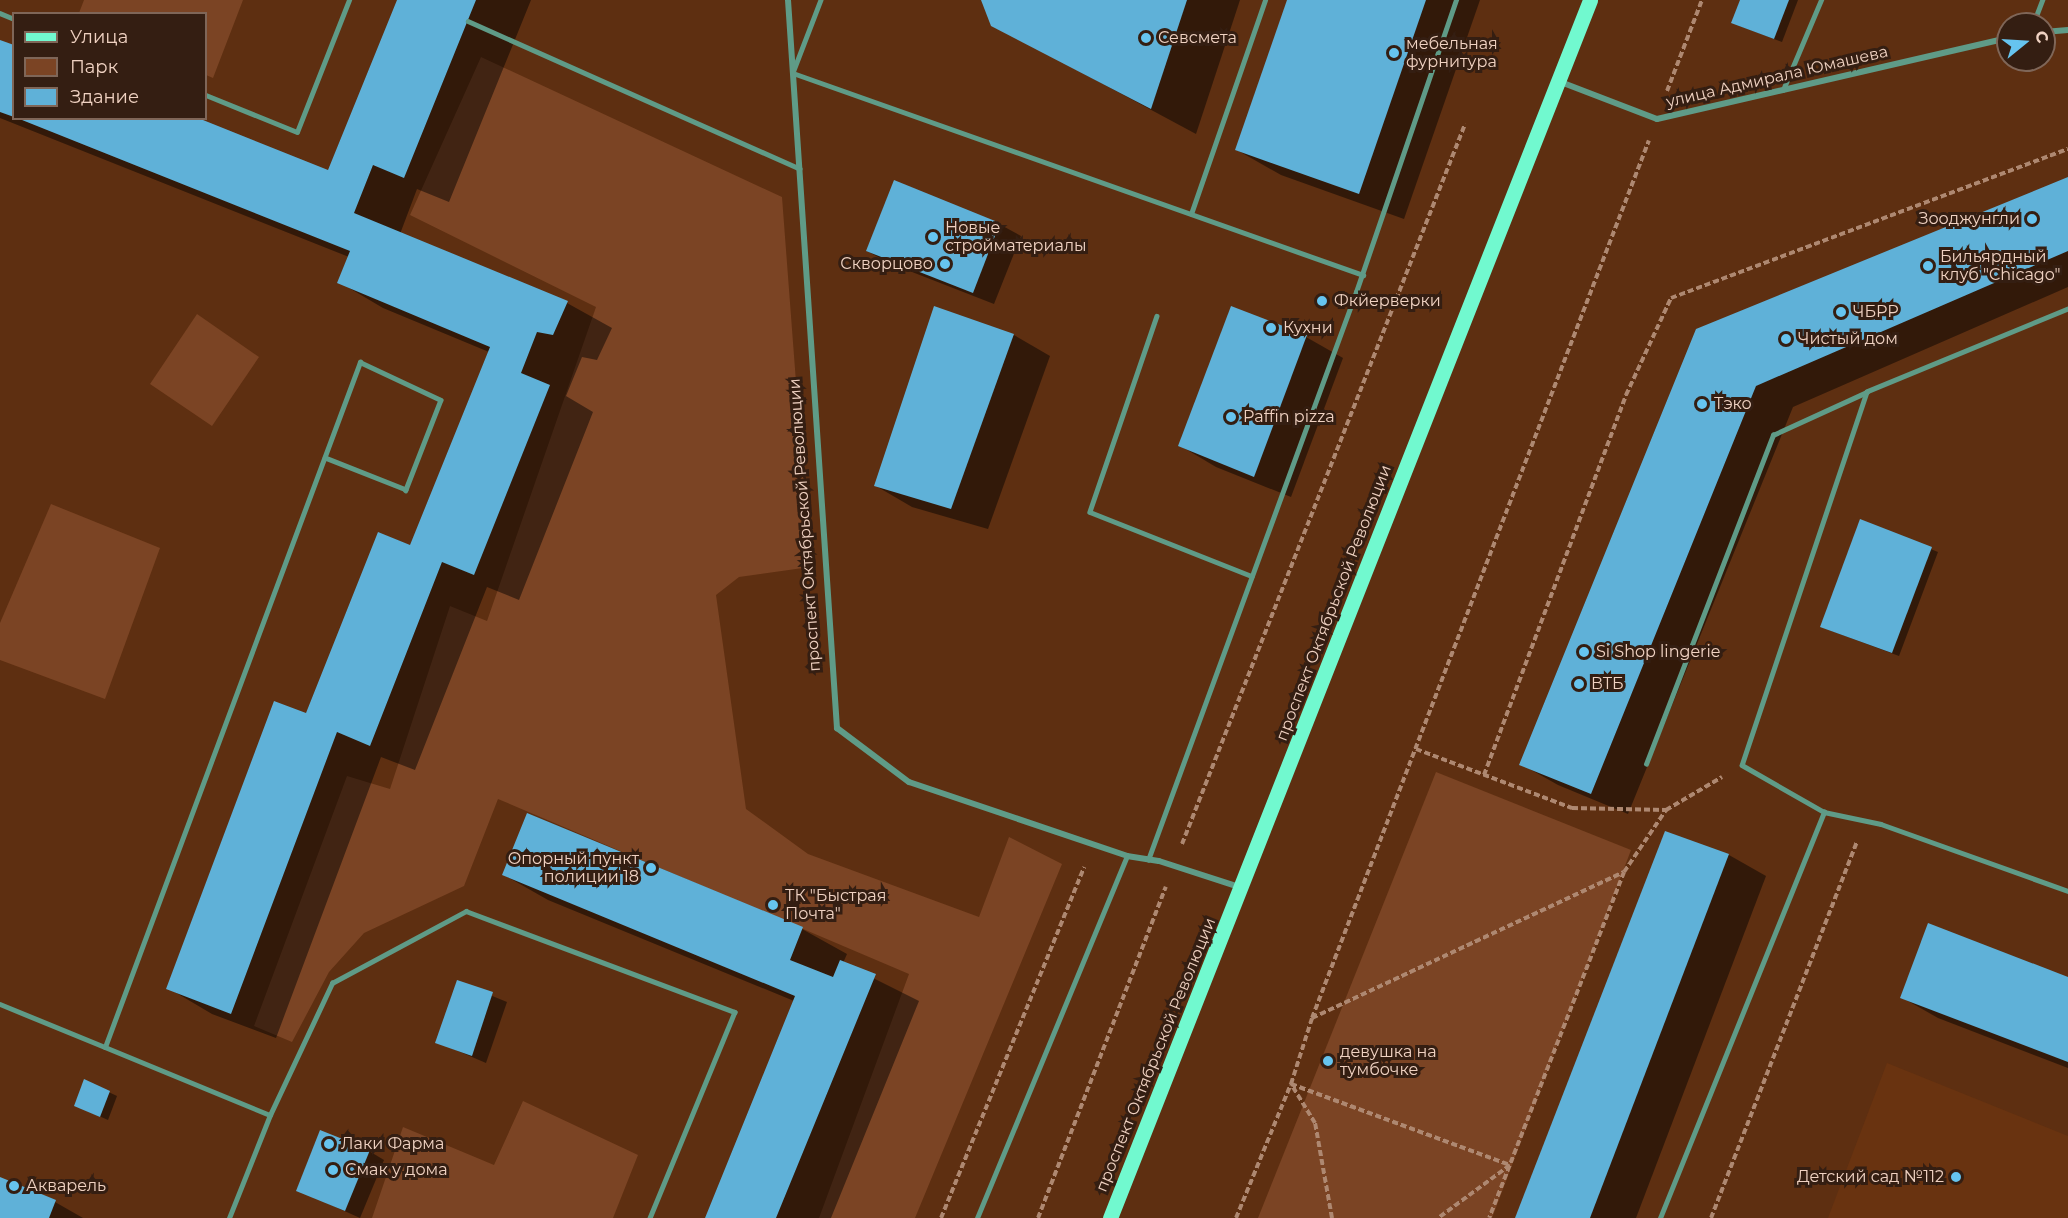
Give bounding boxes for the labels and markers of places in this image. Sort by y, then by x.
place label: Севсмета [1158,28,1237,48]
marker: Севсмета [1139,31,1153,45]
place label: мебельная фурнитура [1406,34,1498,72]
marker: мебельная фурнитура [1387,46,1401,60]
place label: Зооджунгли [1919,209,2020,229]
marker: Зооджунгли [2025,212,2039,226]
place label: Новые стройматериалы [945,218,1087,256]
marker: Новые стройматериалы [926,230,940,244]
place label: Бильярдный клуб "Chicago" [1940,247,2060,285]
place label: Скворцово [840,254,933,274]
marker: Скворцово [938,257,952,271]
marker: Бильярдный клуб "Chicago" [1921,259,1935,273]
place label: Фкйерверки [1334,291,1441,311]
marker: Фкйерверки [1315,294,1329,308]
place label: ЧБРР [1853,302,1899,322]
marker: ЧБРР [1834,305,1848,319]
place label: Кухни [1283,318,1333,338]
marker: Кухни [1264,321,1278,335]
place label: Чистый дом [1798,329,1898,349]
marker: Чистый дом [1779,332,1793,346]
place label: Тэко [1714,394,1752,414]
marker: Тэко [1695,397,1709,411]
place label: Paffin pizza [1243,407,1335,427]
marker: Paffin pizza [1224,410,1238,424]
place label: Si Shop lingerie [1596,642,1720,662]
marker: Si Shop lingerie [1577,645,1591,659]
place label: ВТБ [1591,674,1624,694]
marker: ВТБ [1572,677,1586,691]
place label: Опорный пункт полиции 18 [508,849,639,887]
marker: Опорный пункт полиции 18 [644,861,658,875]
place label: ТК "Быстрая Почта" [785,886,886,924]
marker: ТК "Быстрая Почта" [766,898,780,912]
place label: девушка на тумбочке [1340,1042,1437,1080]
marker: девушка на тумбочке [1321,1054,1335,1068]
place label: Лаки Фарма [341,1134,444,1154]
marker: Лаки Фарма [322,1137,336,1151]
place label: Смак у дома [345,1160,448,1180]
marker: Смак у дома [326,1163,340,1177]
place label: Детский сад №112 [1797,1167,1944,1187]
marker: Детский сад №112 [1949,1170,1963,1184]
place label: Акварель [26,1176,106,1196]
marker: Акварель [7,1179,21,1193]

